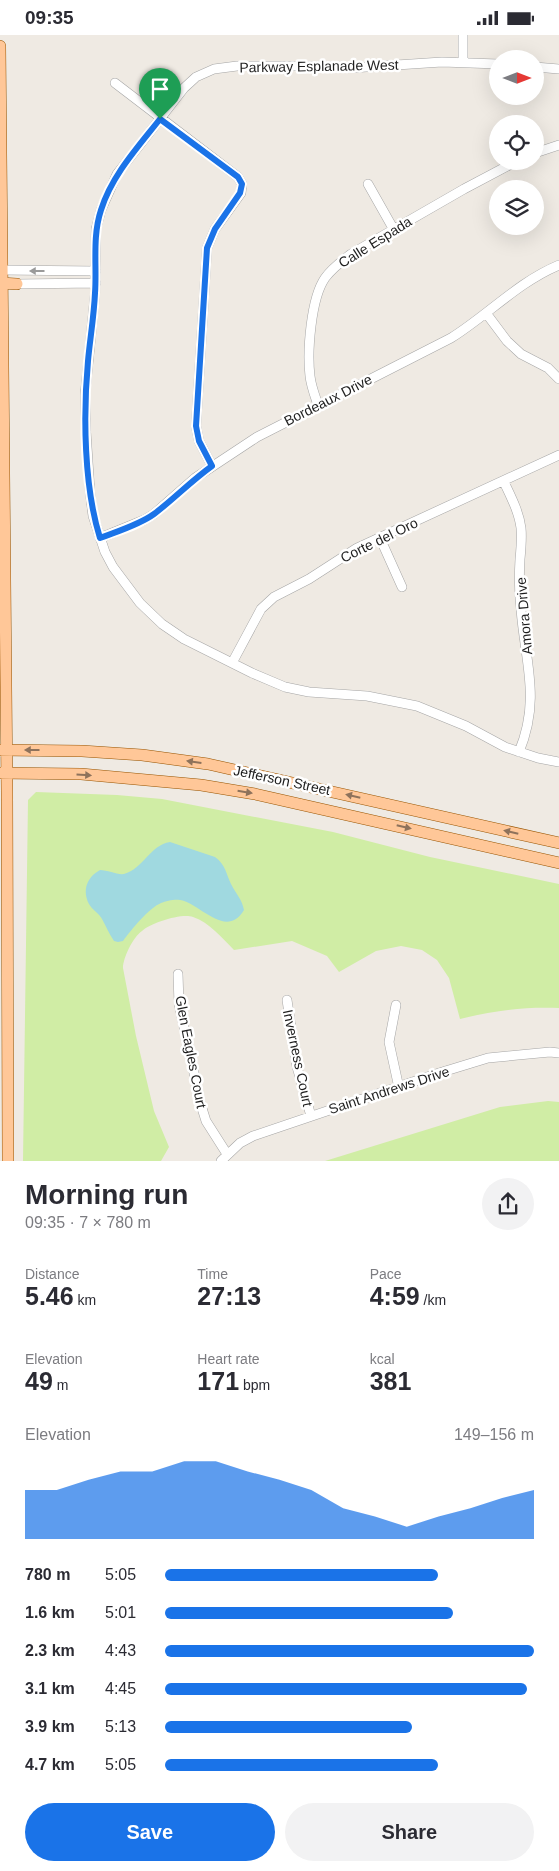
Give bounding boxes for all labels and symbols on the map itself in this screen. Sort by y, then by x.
north arrow [489,50,544,105]
street label: Parkway Esplanade West [239,57,399,75]
pin [139,68,181,119]
street label: Calle Espada [335,213,415,271]
one-way arrow [29,266,45,274]
street label: Bordeaux Drive [281,371,375,429]
street label: Corte del Oro [338,514,420,566]
street label: Amora Drive [513,576,535,655]
one-way arrow [24,746,40,754]
one-way arrow [186,758,202,766]
street label: Jefferson Street [232,762,332,798]
one-way arrow [76,771,92,779]
one-way arrow [238,789,254,797]
one-way arrow [345,792,361,800]
one-way arrow [396,823,411,831]
one-way arrow [504,828,519,836]
street label: Glen Eagles Court [172,994,210,1110]
street label: Inverness Court [280,1008,316,1108]
street label: Saint Andrews Drive [327,1063,452,1117]

